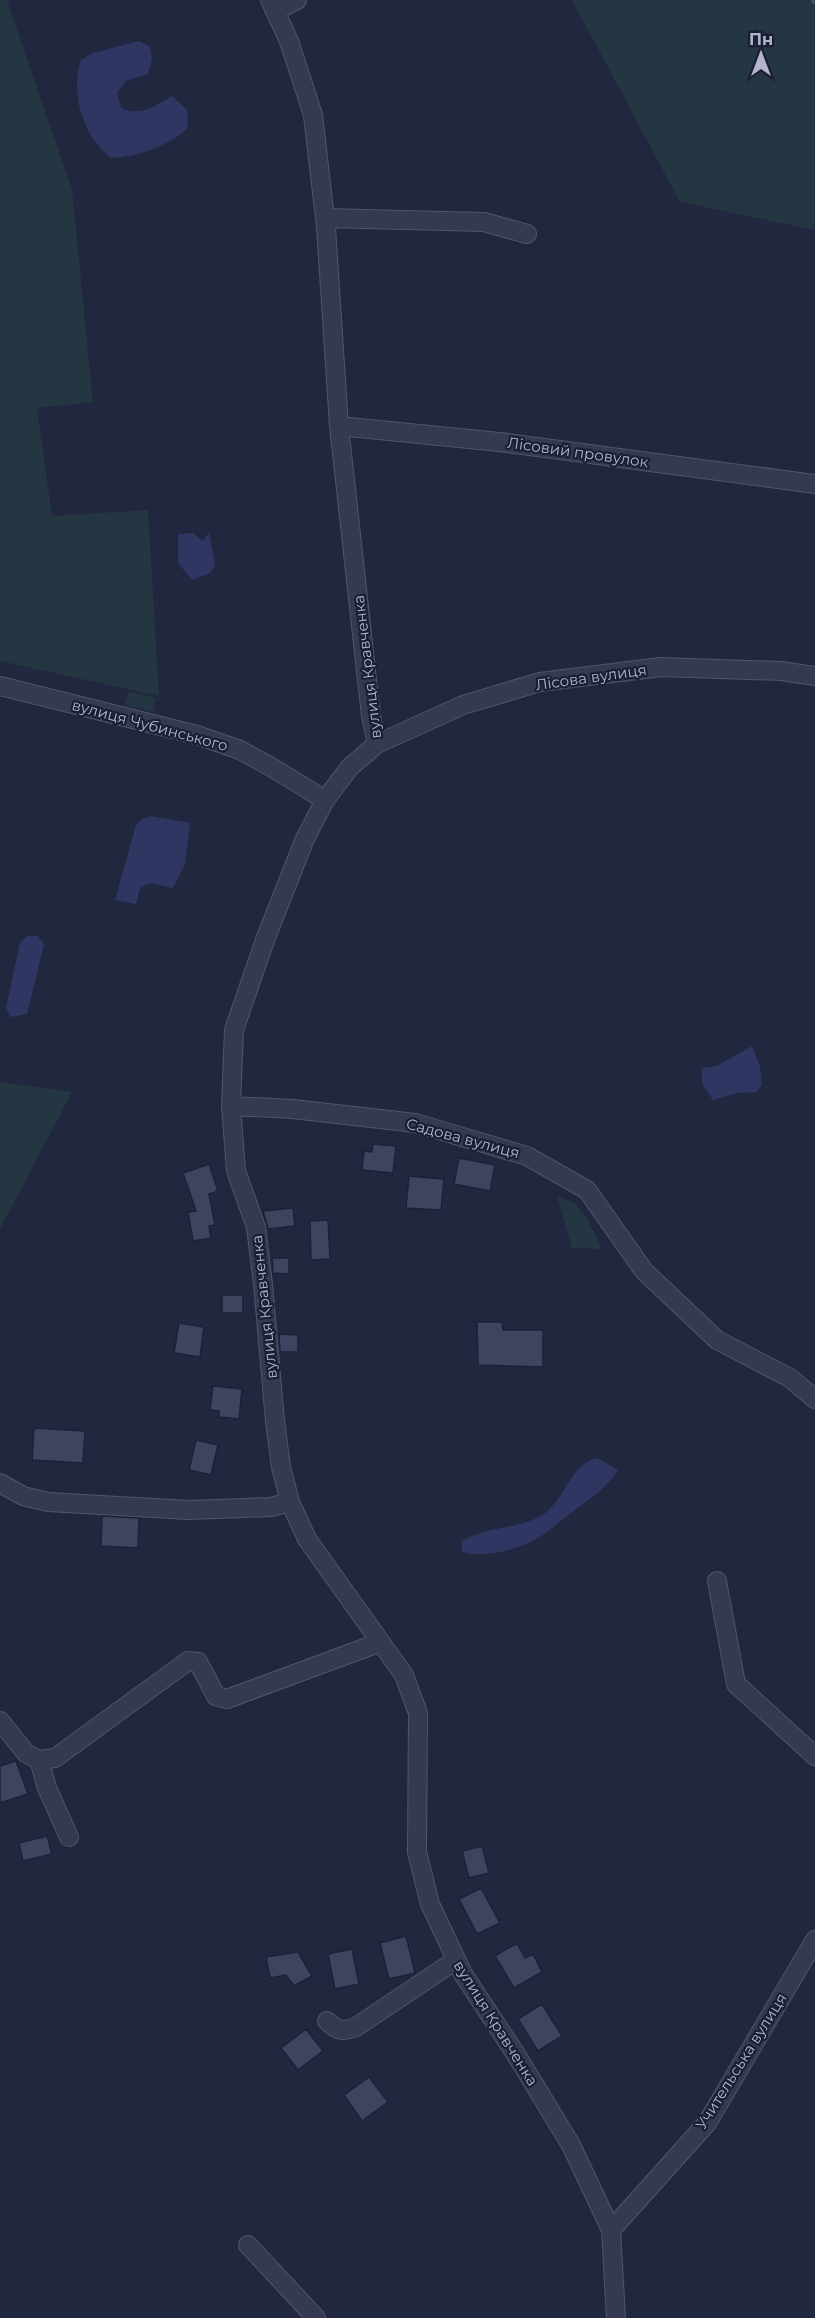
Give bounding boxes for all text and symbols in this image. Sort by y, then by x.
north arrow [731,24,791,84]
text: Пн [749,30,773,49]
street label: Лісовий провулок [506,433,650,471]
street label: вулиця Кравченка [349,594,385,740]
street label: Лісова вулиця [534,660,648,694]
street label: вулиця Чубинського [70,695,230,755]
street label: Садова вулиця [404,1114,522,1162]
street label: вулиця Кравченка [247,1234,281,1380]
street label: вулиця Кравченка [450,1957,542,2089]
street label: Учительська вулиця [691,1989,791,2133]

